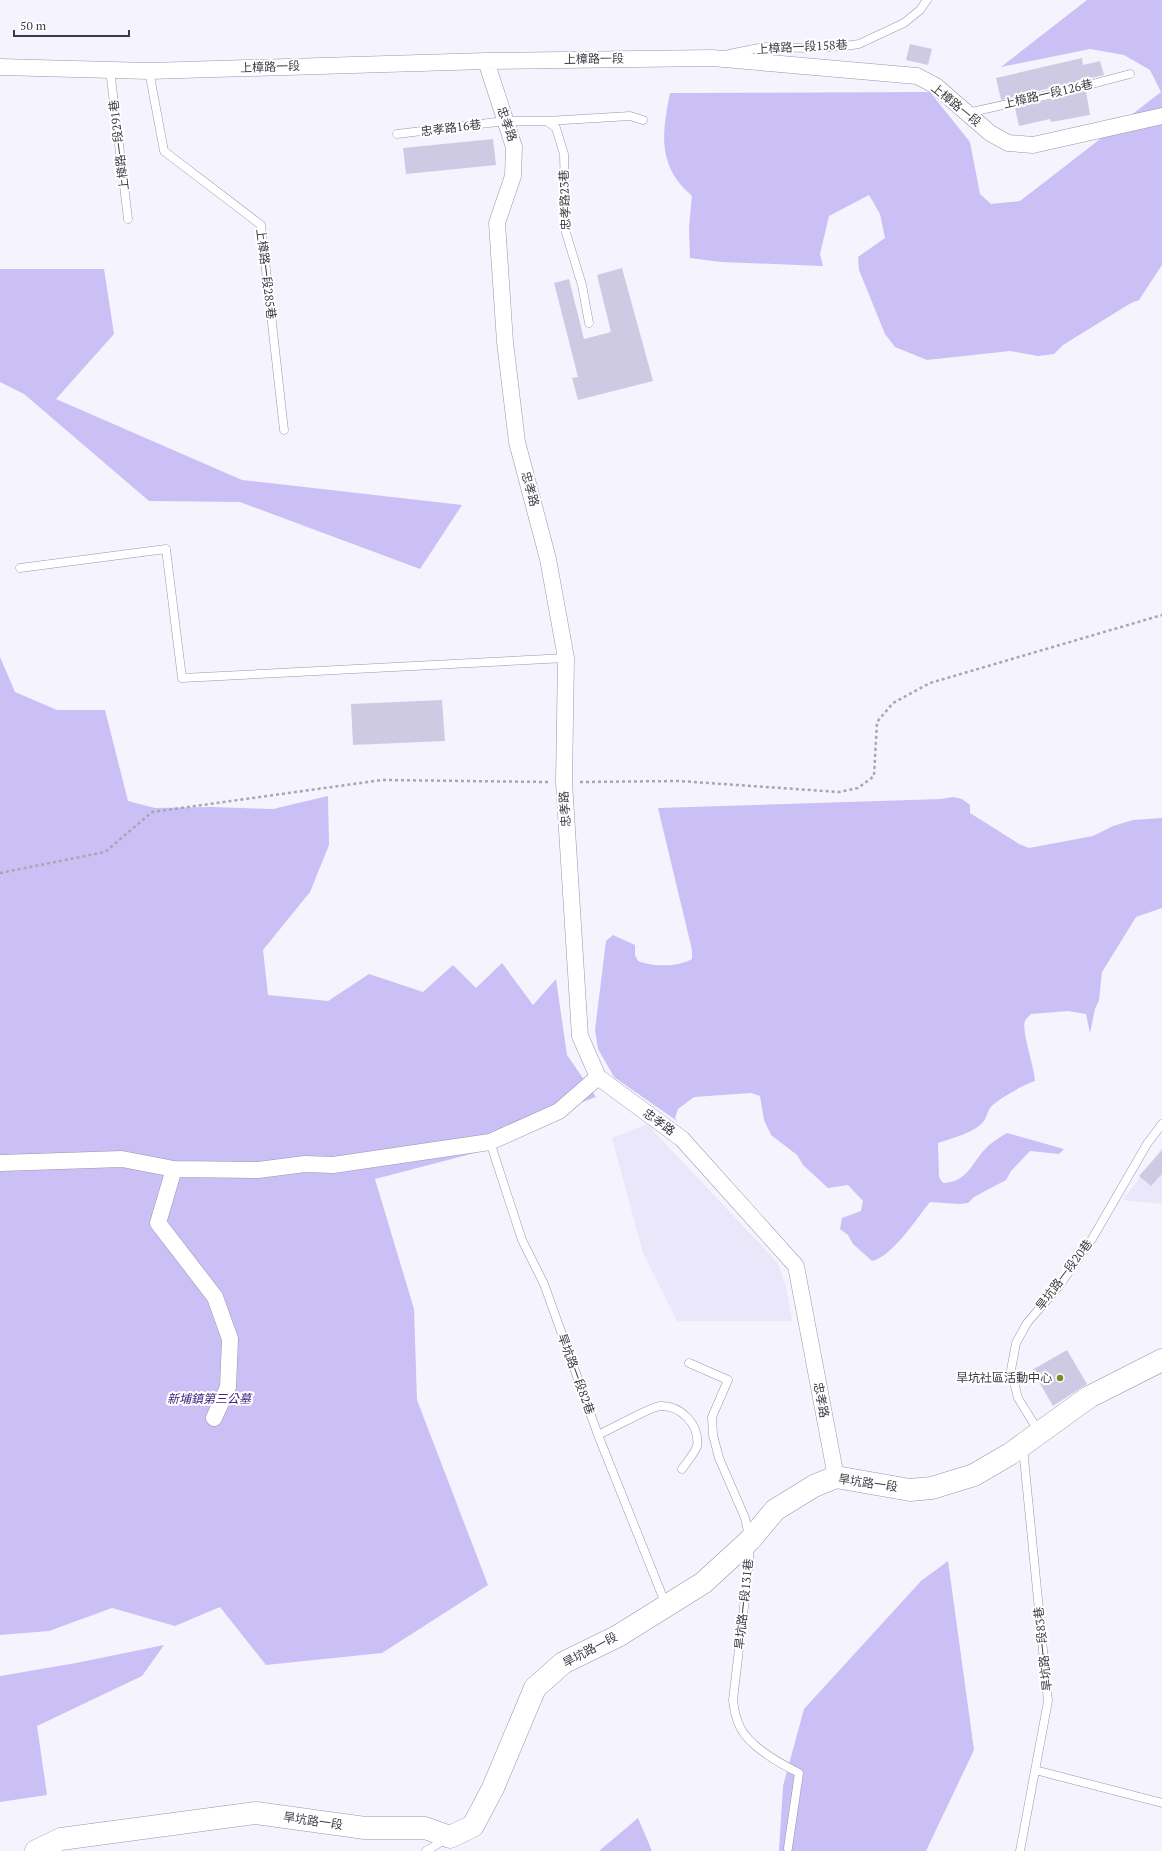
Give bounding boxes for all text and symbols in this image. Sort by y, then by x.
scale bar [14,12,129,38]
text: 50 m [20,18,47,33]
street label: 上樟路一段158巷 [756,37,848,56]
street label: 上樟路一段 [564,50,624,67]
street label: 上樟路一段 [240,58,300,75]
street label: 上樟路一段126巷 [1002,76,1094,111]
street label: 上樟路一段 [928,80,984,129]
street label: 上樟路一段291巷 [106,99,132,191]
street label: 忠孝路 [495,104,520,143]
street label: 忠孝路16巷 [420,116,482,139]
street label: 忠孝路23巷 [556,169,573,231]
street label: 上樟路一段285巷 [253,228,279,320]
street label: 忠孝路 [519,470,542,508]
street label: 忠孝路 [556,791,573,828]
street label: 忠孝路 [640,1105,678,1138]
street label: 旱坑路一段20巷 [1032,1236,1095,1313]
street label: 旱坑路一段82巷 [555,1331,598,1416]
place label: 旱坑社區活動中心 [956,1370,1052,1385]
marker: 旱坑社區活動中心 [1055,1373,1065,1383]
street label: 忠孝路 [811,1381,832,1419]
park label: 新埔鎮第三公墓 [167,1391,253,1406]
street label: 旱坑路一段 [837,1471,899,1494]
street label: 旱坑路一段131巷 [731,1558,756,1650]
street label: 旱坑路一段83巷 [1031,1606,1054,1692]
street label: 旱坑路一段 [560,1629,620,1670]
street label: 旱坑路一段 [282,1809,344,1832]

